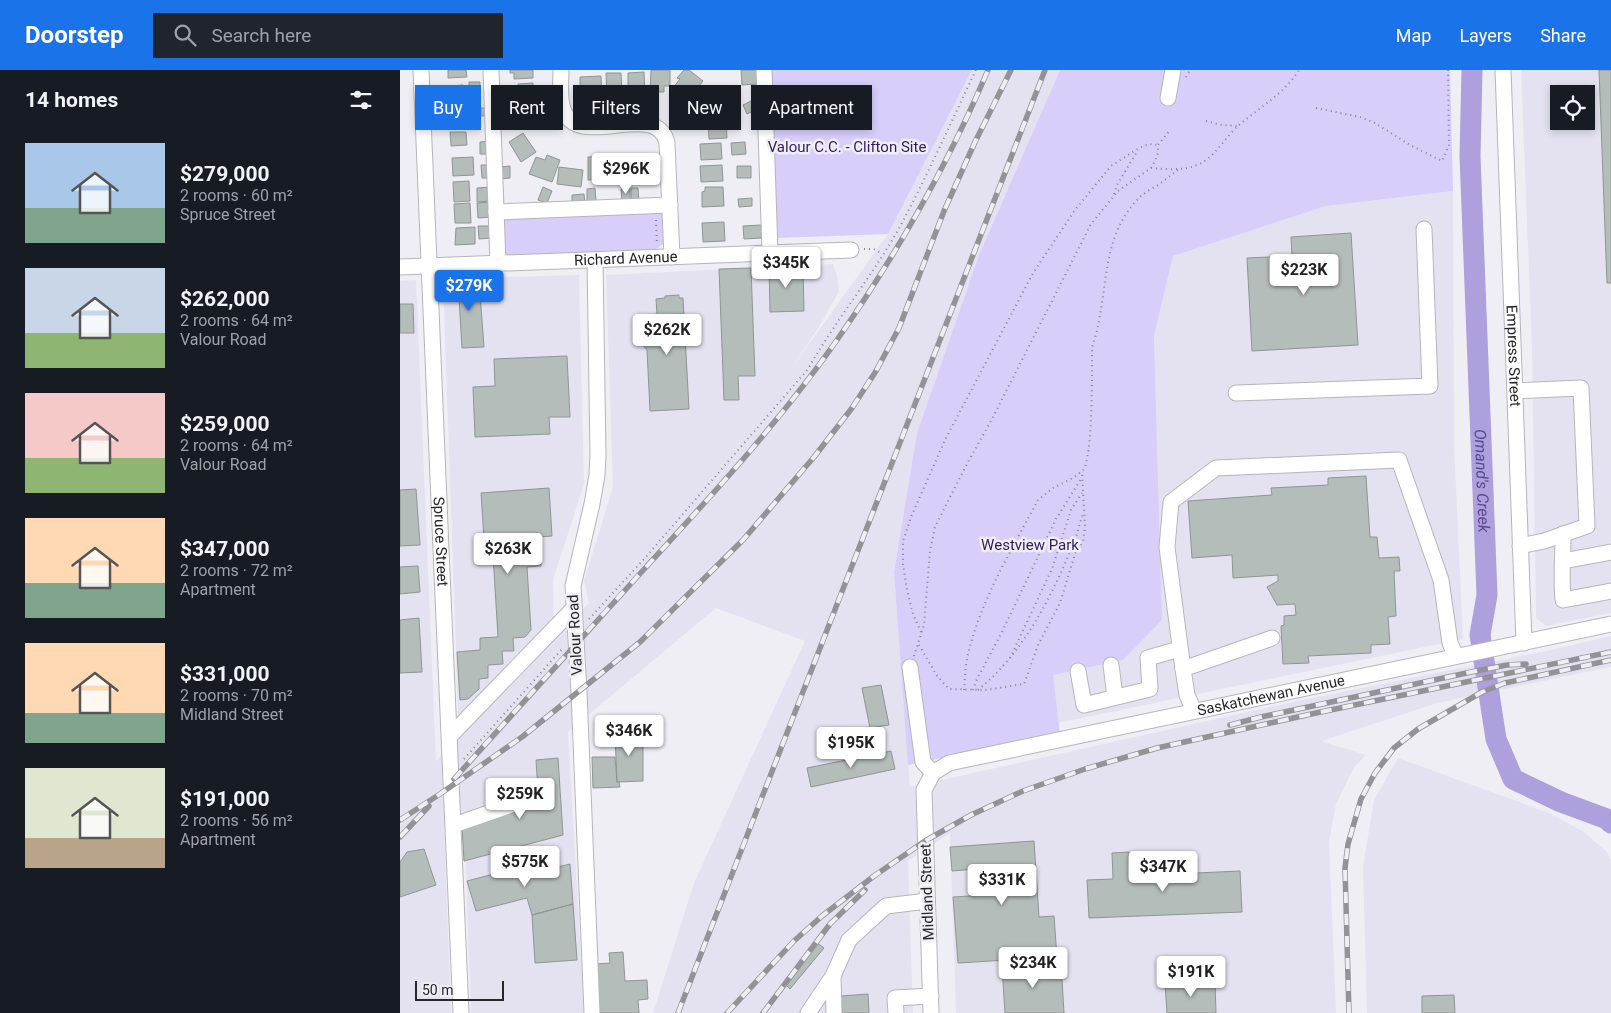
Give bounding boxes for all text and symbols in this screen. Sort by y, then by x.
search box [153,13,503,58]
text: Doorstep [25,21,123,49]
icon: search [171,21,199,49]
text: Search here [211,24,311,47]
text: Map [1396,25,1431,46]
text: Layers [1459,25,1512,46]
text: Share [1540,25,1586,46]
chip: Buy [415,85,481,130]
chip: Rent [491,85,563,130]
chip: Filters [573,85,659,130]
chip: New [669,85,741,130]
chip: Apartment [751,85,872,130]
map controls [1550,85,1595,130]
button: locate [1550,85,1595,130]
icon: filters [347,86,375,114]
text: 14 homes [25,88,118,112]
park label: Valour C.C. - Clifton Site [768,138,926,156]
pin: $296K [591,152,661,195]
text: $296K [603,159,649,178]
text: $279,000 [180,162,270,186]
icon: home [65,163,125,223]
text: 2 rooms · 60 m² [180,186,293,205]
text: Spruce Street [180,205,276,224]
pin: $345K [751,246,821,289]
street label: Richard Avenue [574,248,678,269]
text: $345K [763,253,809,272]
pin: $223K [1269,254,1339,296]
text: $223K [1281,260,1327,279]
pin: $279K [434,270,504,312]
text: $279K [446,276,492,295]
text: $262,000 [180,287,270,311]
icon: home [65,288,125,348]
street label: Empress Street [1503,305,1524,407]
text: 2 rooms · 64 m² [180,311,293,330]
pin: $262K [632,314,702,356]
text: $262K [644,320,690,339]
text: Valour Road [180,330,266,349]
text: $259,000 [180,412,270,436]
icon: home [65,413,125,473]
water label: Omand's Creek [1471,429,1494,534]
text: 2 rooms · 64 m² [180,436,293,455]
text: Valour Road [180,455,266,474]
street label: Spruce Street [430,496,452,587]
pin: $263K [473,532,543,575]
park label: Westview Park [981,536,1079,554]
text: $347,000 [180,537,270,561]
icon: home [65,538,125,598]
text: $263K [485,539,531,558]
text: 2 rooms · 72 m² [180,561,293,580]
text: Apartment [180,580,256,599]
street label: Valour Road [564,594,586,676]
text: $331,000 [180,662,270,686]
icon: home [65,663,125,723]
street label: Saskatchewan Avenue [1196,671,1346,720]
text: 2 rooms · 70 m² [180,686,293,705]
text: Midland Street [180,705,284,724]
pin: $346K [594,714,664,757]
text: $346K [606,721,652,740]
pin: $195K [816,726,886,769]
text: $195K [828,733,874,752]
pin: $259K [485,778,555,820]
text: $259K [497,784,543,803]
text: $191,000 [180,787,270,811]
icon: home [65,788,125,848]
text: 2 rooms · 56 m² [180,811,293,830]
text: Apartment [180,830,256,849]
street label: Midland Street [916,843,938,941]
pin: $575K [490,846,560,888]
pin: $347K [1128,850,1198,893]
text: $575K [502,852,548,871]
text: $347K [1140,857,1186,876]
pin: $331K [967,864,1037,906]
text: $331K [979,870,1025,889]
pin: $234K [998,946,1068,989]
text: $234K [1010,953,1056,972]
pin: $191K [1156,956,1226,998]
text: $191K [1168,962,1214,981]
scale bar [415,978,504,1001]
text: 50 m [422,982,454,998]

